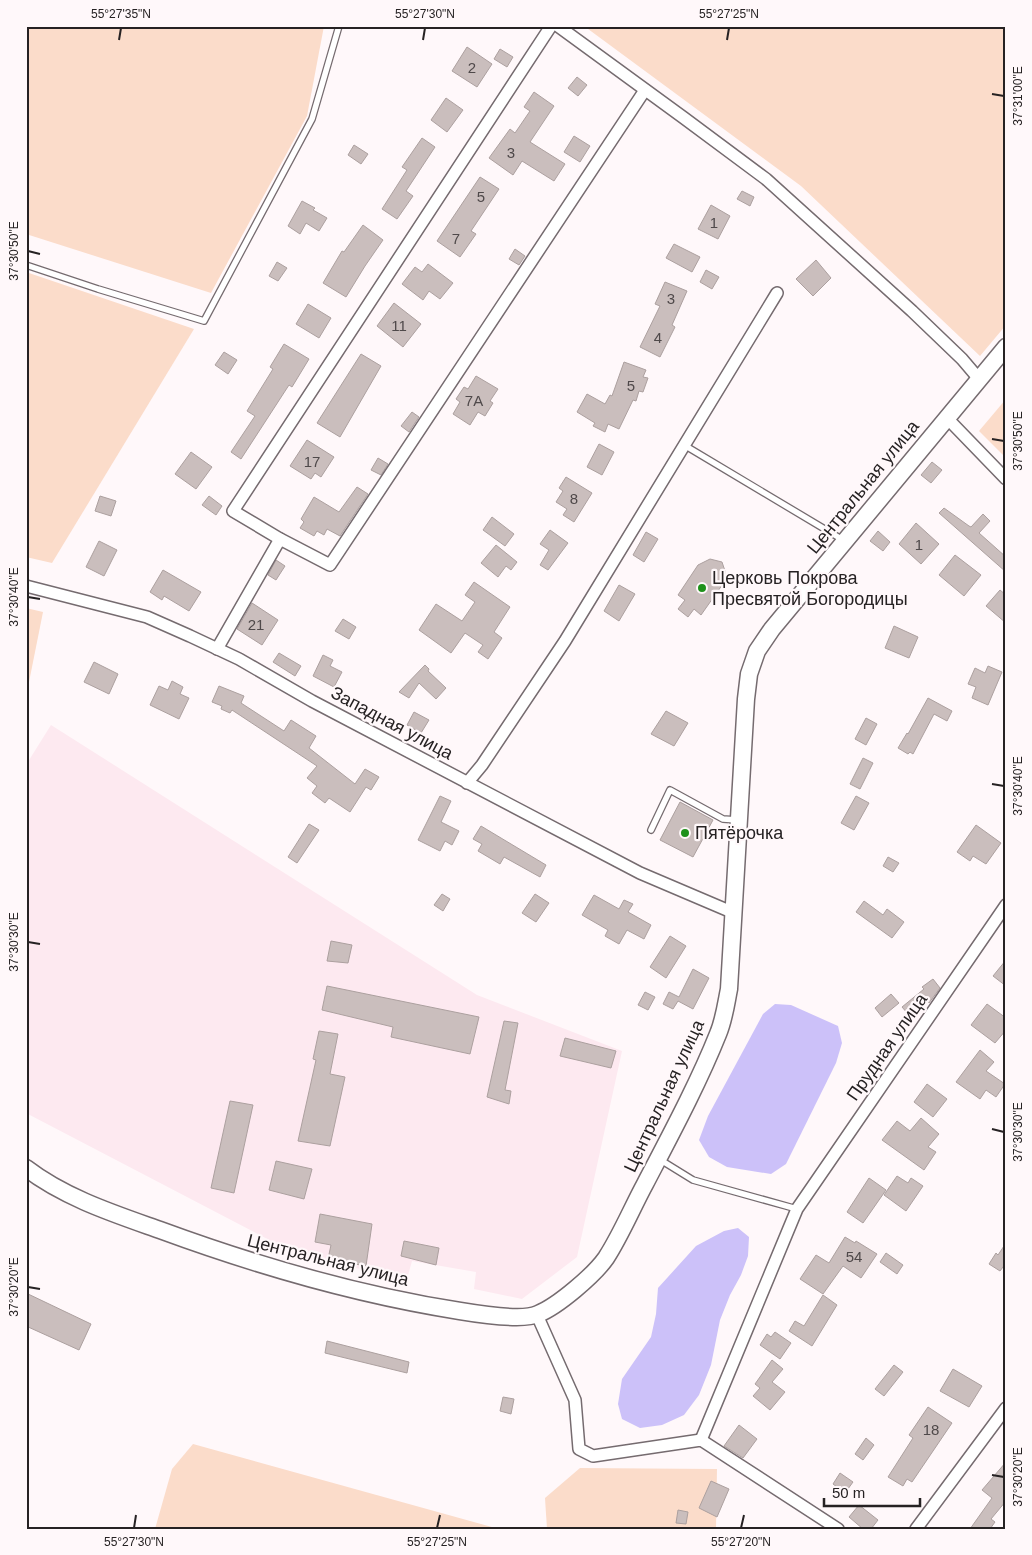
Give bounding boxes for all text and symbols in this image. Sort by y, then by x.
text: 55°27'35"N [91,7,151,21]
text: 55°27'30"N [395,7,455,21]
text: 55°27'25"N [699,7,759,21]
house number: 2 [468,59,476,76]
text: 37°31'00"E [1011,66,1025,126]
house number: 3 [507,144,515,161]
house number: 5 [477,188,485,205]
house number: 1 [710,214,718,231]
text: 37°30'50"E [7,221,21,281]
house number: 7 [452,230,460,247]
house number: 3 [667,290,675,307]
house number: 11 [391,317,407,334]
house number: 4 [654,329,662,346]
house number: 5 [627,377,635,394]
house number: 7А [465,392,483,409]
text: 37°30'50"E [1011,411,1025,471]
street label: Центральная улица [803,416,923,558]
house number: 17 [304,453,320,470]
house number: 8 [570,490,578,507]
house number: 1 [915,536,923,553]
text: 37°30'40"E [7,567,21,627]
place label: Церковь Покрова Пресвятой Богородицы [712,568,908,609]
marker: Церковь Покрова Пресвятой Богородицы [696,582,708,594]
house number: 21 [248,616,264,633]
street label: Западная улица [328,682,457,764]
text: 37°30'40"E [1011,756,1025,816]
place label: Пятёрочка [695,823,784,843]
marker: Пятёрочка [679,827,691,839]
text: 37°30'30"E [7,912,21,972]
street label: Прудная улица [843,989,932,1104]
street label: Центральная улица [620,1016,708,1175]
text: 37°30'30"E [1011,1102,1025,1162]
street label: Центральная улица [245,1230,412,1290]
house number: 54 [846,1248,862,1265]
text: 37°30'20"E [7,1257,21,1317]
house number: 18 [923,1421,939,1438]
text: 37°30'20"E [1011,1447,1025,1507]
scale bar [824,1475,921,1507]
text: 50 m [832,1484,865,1501]
text: 55°27'30"N [104,1535,164,1549]
text: 55°27'25"N [407,1535,467,1549]
text: 55°27'20"N [711,1535,771,1549]

